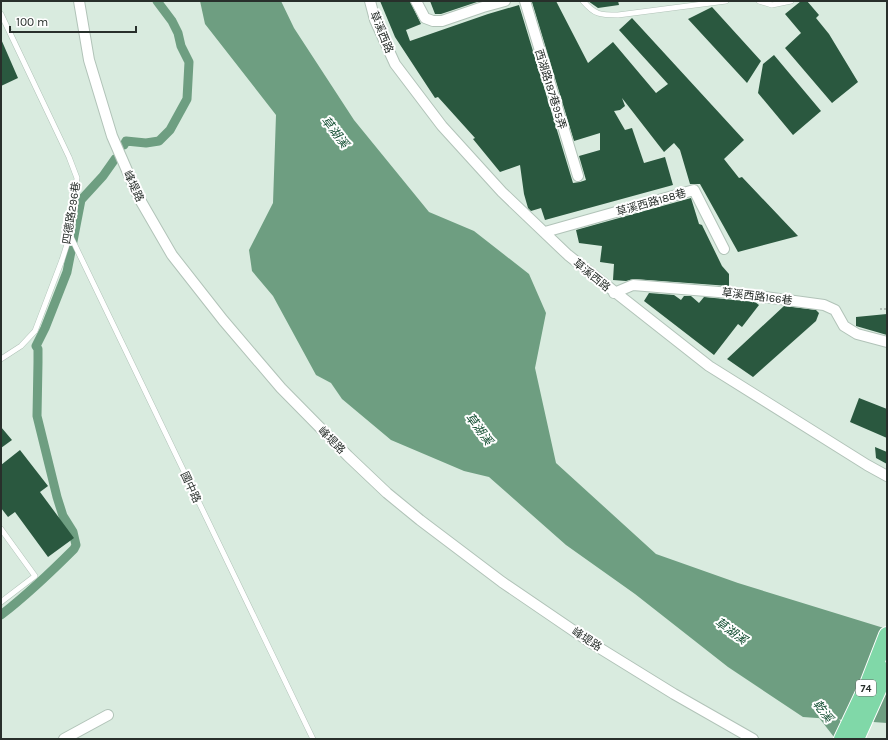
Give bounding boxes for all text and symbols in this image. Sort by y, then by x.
scale bar [10,8,136,34]
street label: 草溪西路 [367,9,396,55]
text: 100 m [16,15,48,29]
street label: 西湖路187巷95弄 [532,47,569,131]
water label: 草湖溪 [318,114,353,152]
street label: 峰堤路 [121,169,146,204]
street label: 四德路296巷 [60,181,83,245]
street label: 草溪西路188巷 [615,186,688,219]
street label: 草溪西路 [570,256,613,294]
street label: 草溪西路166巷 [721,286,793,307]
water label: 草湖溪 [463,410,497,449]
street label: 峰堤路 [315,424,348,457]
street label: 國中路 [178,470,203,505]
water label: 草湖溪 [712,615,751,648]
street label: 峰堤路 [569,625,604,654]
road number: 74 [856,680,876,696]
water label: 乾溪 [810,697,837,726]

